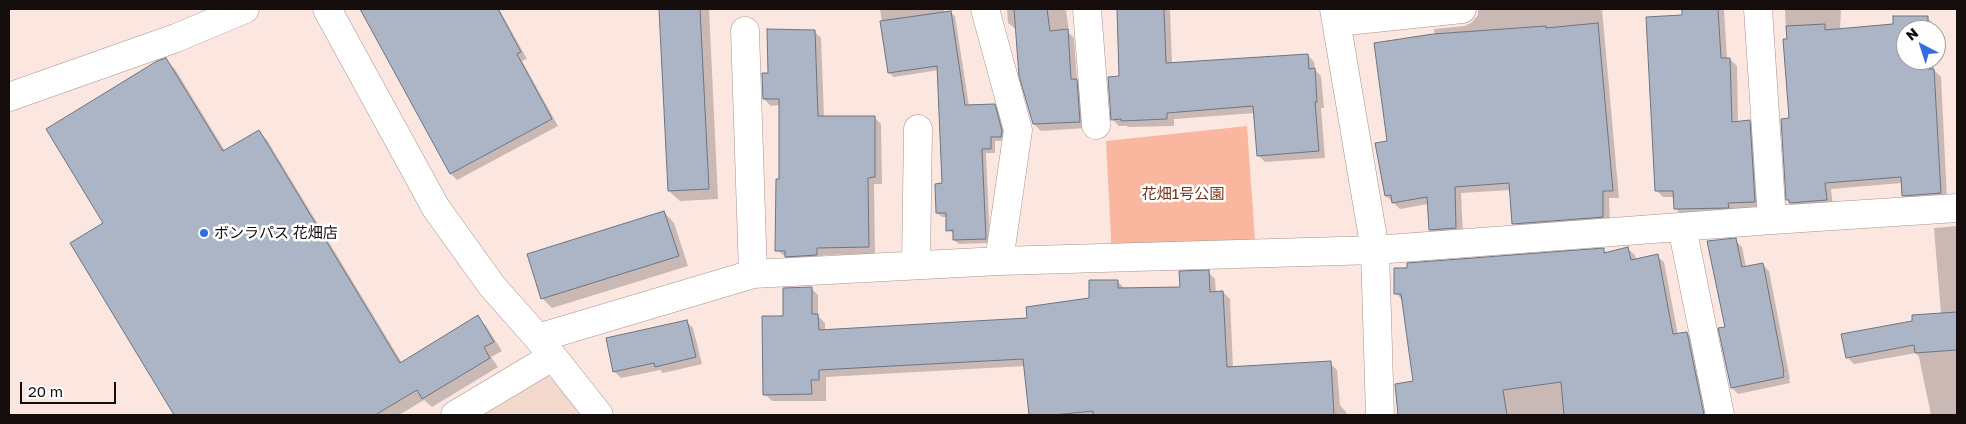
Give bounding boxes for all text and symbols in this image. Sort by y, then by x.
north arrow [1896,20,1946,70]
text: N [1902,24,1921,44]
park label: 花畑1号公園 [1142,185,1224,203]
place label: ボンラパス 花畑店 [214,224,338,242]
marker: ボンラパス 花畑店 [198,227,210,239]
scale bar [22,372,119,404]
text: 20 m [28,382,63,400]

